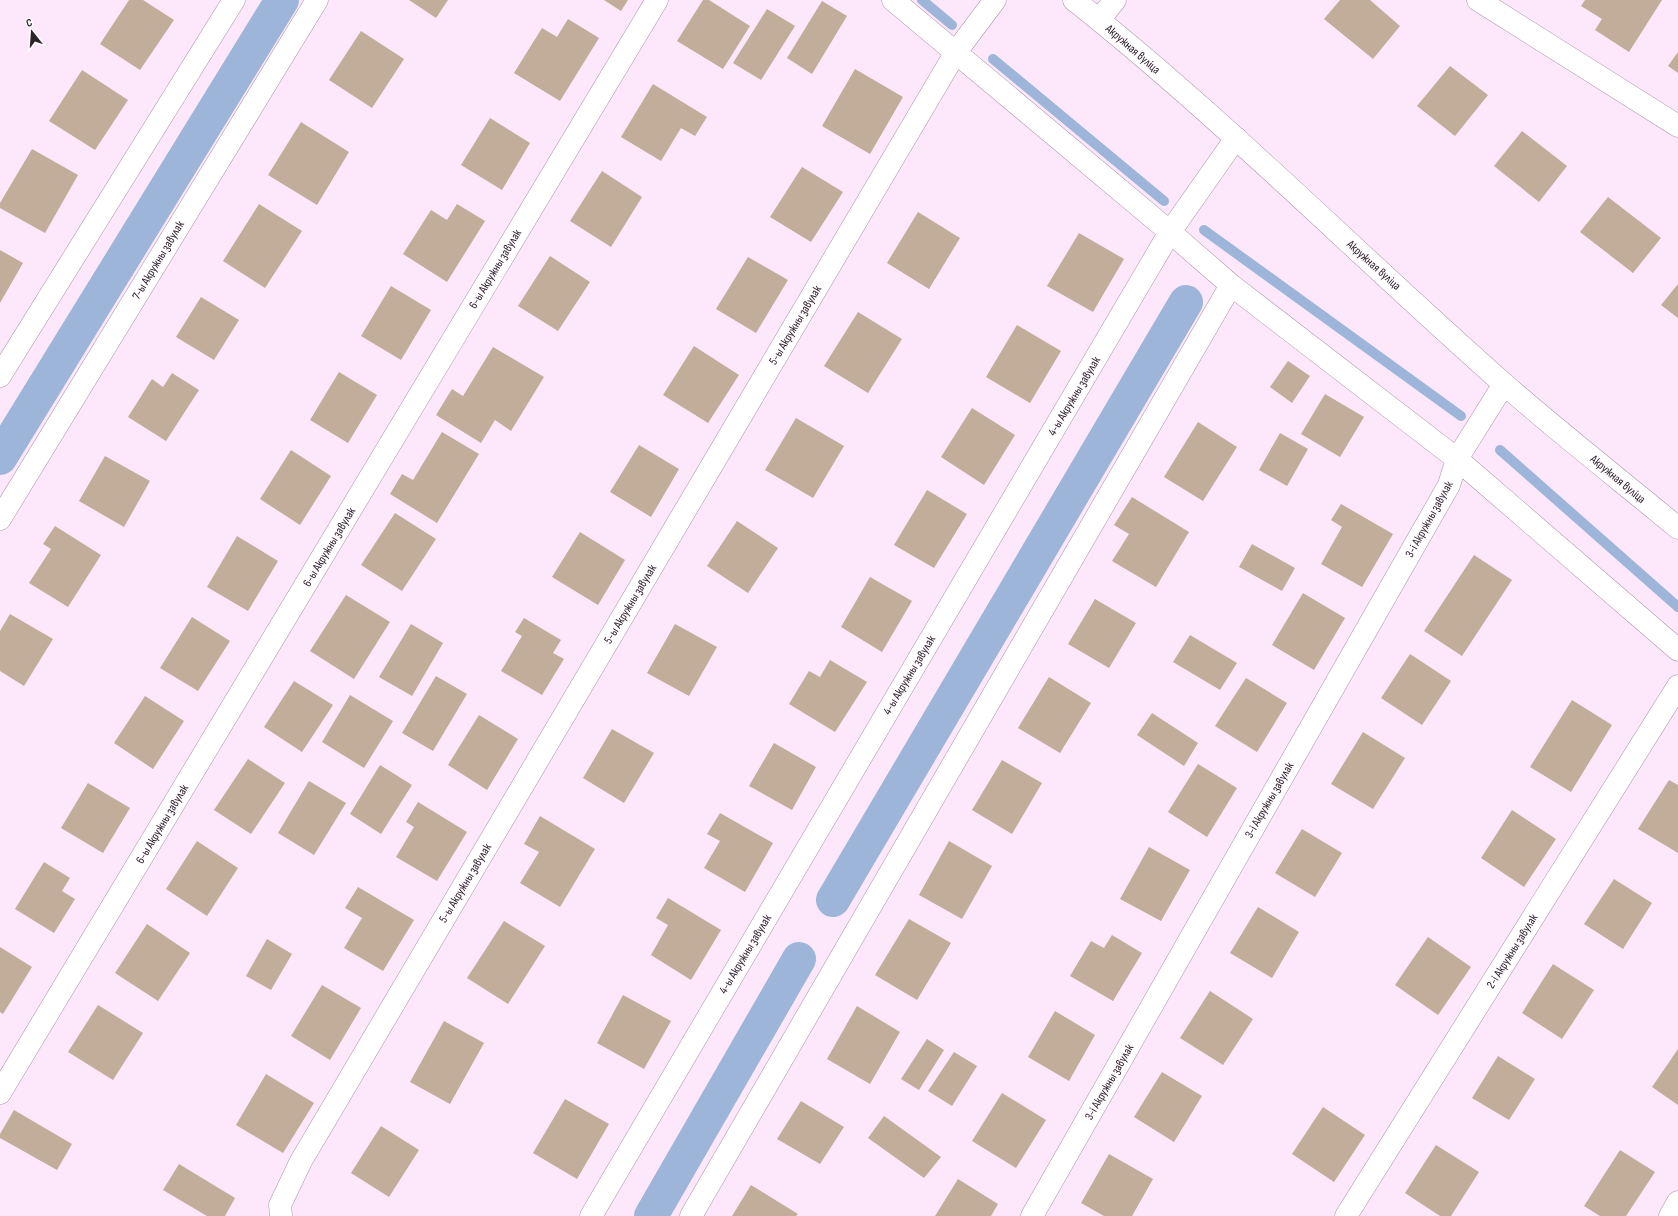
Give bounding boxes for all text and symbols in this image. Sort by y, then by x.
north arrow [12,12,52,52]
text: С [25,16,34,30]
street label: Акружная вуліца [1101,21,1163,78]
street label: 7-ы Акружны завулак [129,218,188,302]
street label: 6-ы Акружны завулак [466,226,525,312]
street label: Акружная вуліца [1343,236,1404,294]
street label: 5-ы Акружны завулак [766,283,825,367]
street label: 4-ы Акружны завулак [1045,354,1104,439]
street label: Акружная вуліца [1586,451,1649,507]
street label: 3-і Акружны завулак [1402,478,1457,560]
street label: 6-ы Акружны завулак [300,504,359,590]
street label: 5-ы Акружны завулак [601,562,660,646]
street label: 4-ы Акружны завулак [880,633,939,718]
street label: 3-і Акружны завулак [1242,759,1297,841]
street label: 6-ы Акружны завулак [133,781,192,867]
street label: 5-ы Акружны завулак [436,841,495,925]
street label: 2-і Акружны завулак [1484,911,1542,991]
street label: 4-ы Акружны завулак [716,912,775,997]
street label: 3-і Акружны завулак [1082,1041,1137,1123]

